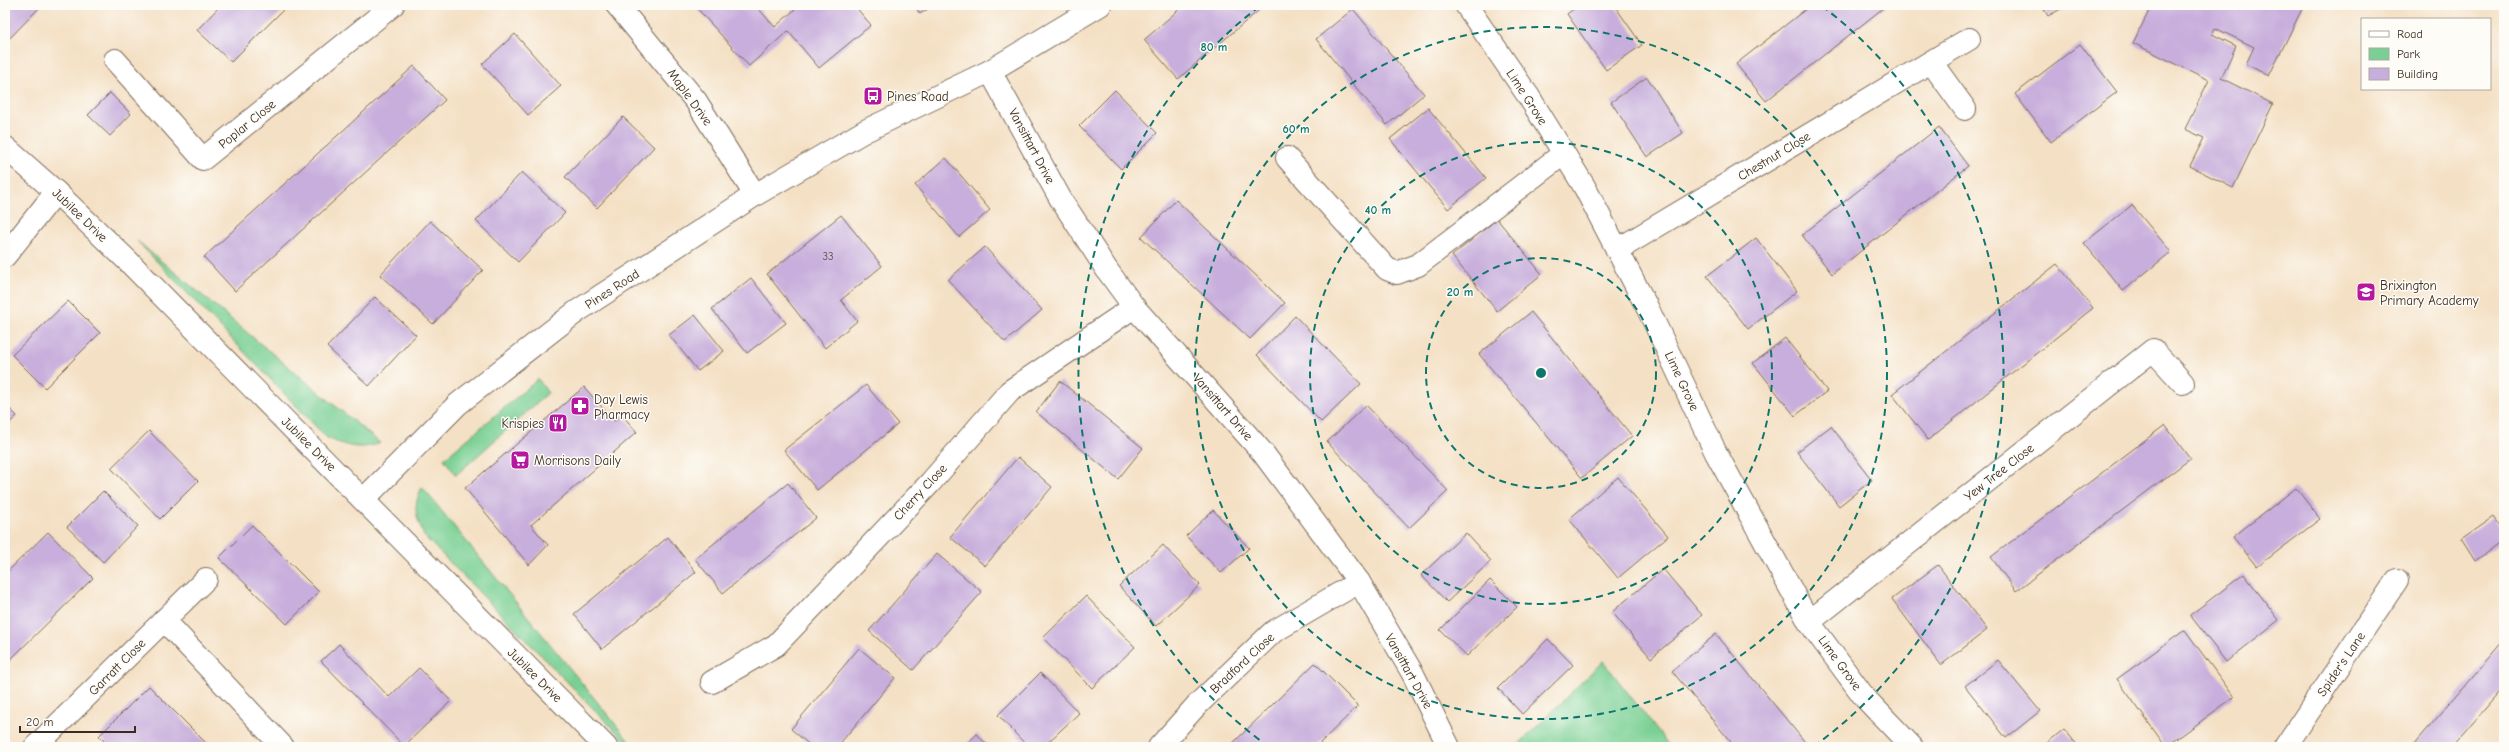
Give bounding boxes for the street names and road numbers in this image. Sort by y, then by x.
street label: Maple Drive [664,66,716,129]
street label: Lime Grove [1503,66,1551,128]
street label: Poplar Close [215,96,279,152]
street label: Vansittart Drive [1006,106,1058,187]
street label: Chestnut Close [1735,128,1813,184]
street label: Jubilee Drive [49,185,111,245]
street label: Pines Road [582,266,642,312]
street label: Lime Grove [1662,349,1702,413]
street label: Vansittart Drive [1190,371,1256,444]
street label: Jubilee Drive [279,414,340,475]
street label: Yew Tree Close [1961,440,2037,504]
street label: Cherry Close [890,460,950,523]
street label: Spider's Lane [2314,628,2368,699]
street label: Bradford Close [1207,629,1278,697]
street label: Vansittart Drive [1382,631,1436,712]
street label: Lime Grove [1815,633,1865,694]
street label: Garratt Close [86,635,149,698]
street label: Jubilee Drive [505,645,566,706]

